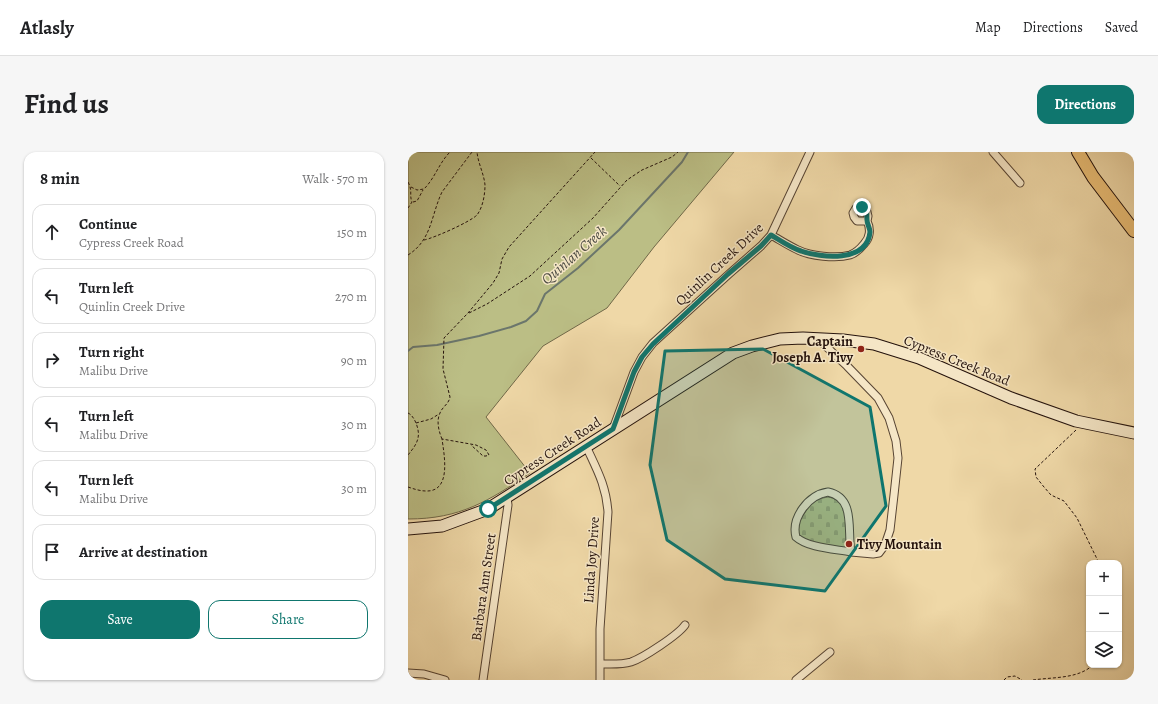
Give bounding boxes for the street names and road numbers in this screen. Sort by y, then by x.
street label: Quinlin Creek Drive [671,218,768,310]
street label: Cypress Creek Road [901,331,1013,391]
street label: Cypress Creek Road [500,412,605,490]
street label: Linda Joy Drive [579,516,604,604]
street label: Barbara Ann Street [467,531,501,642]

